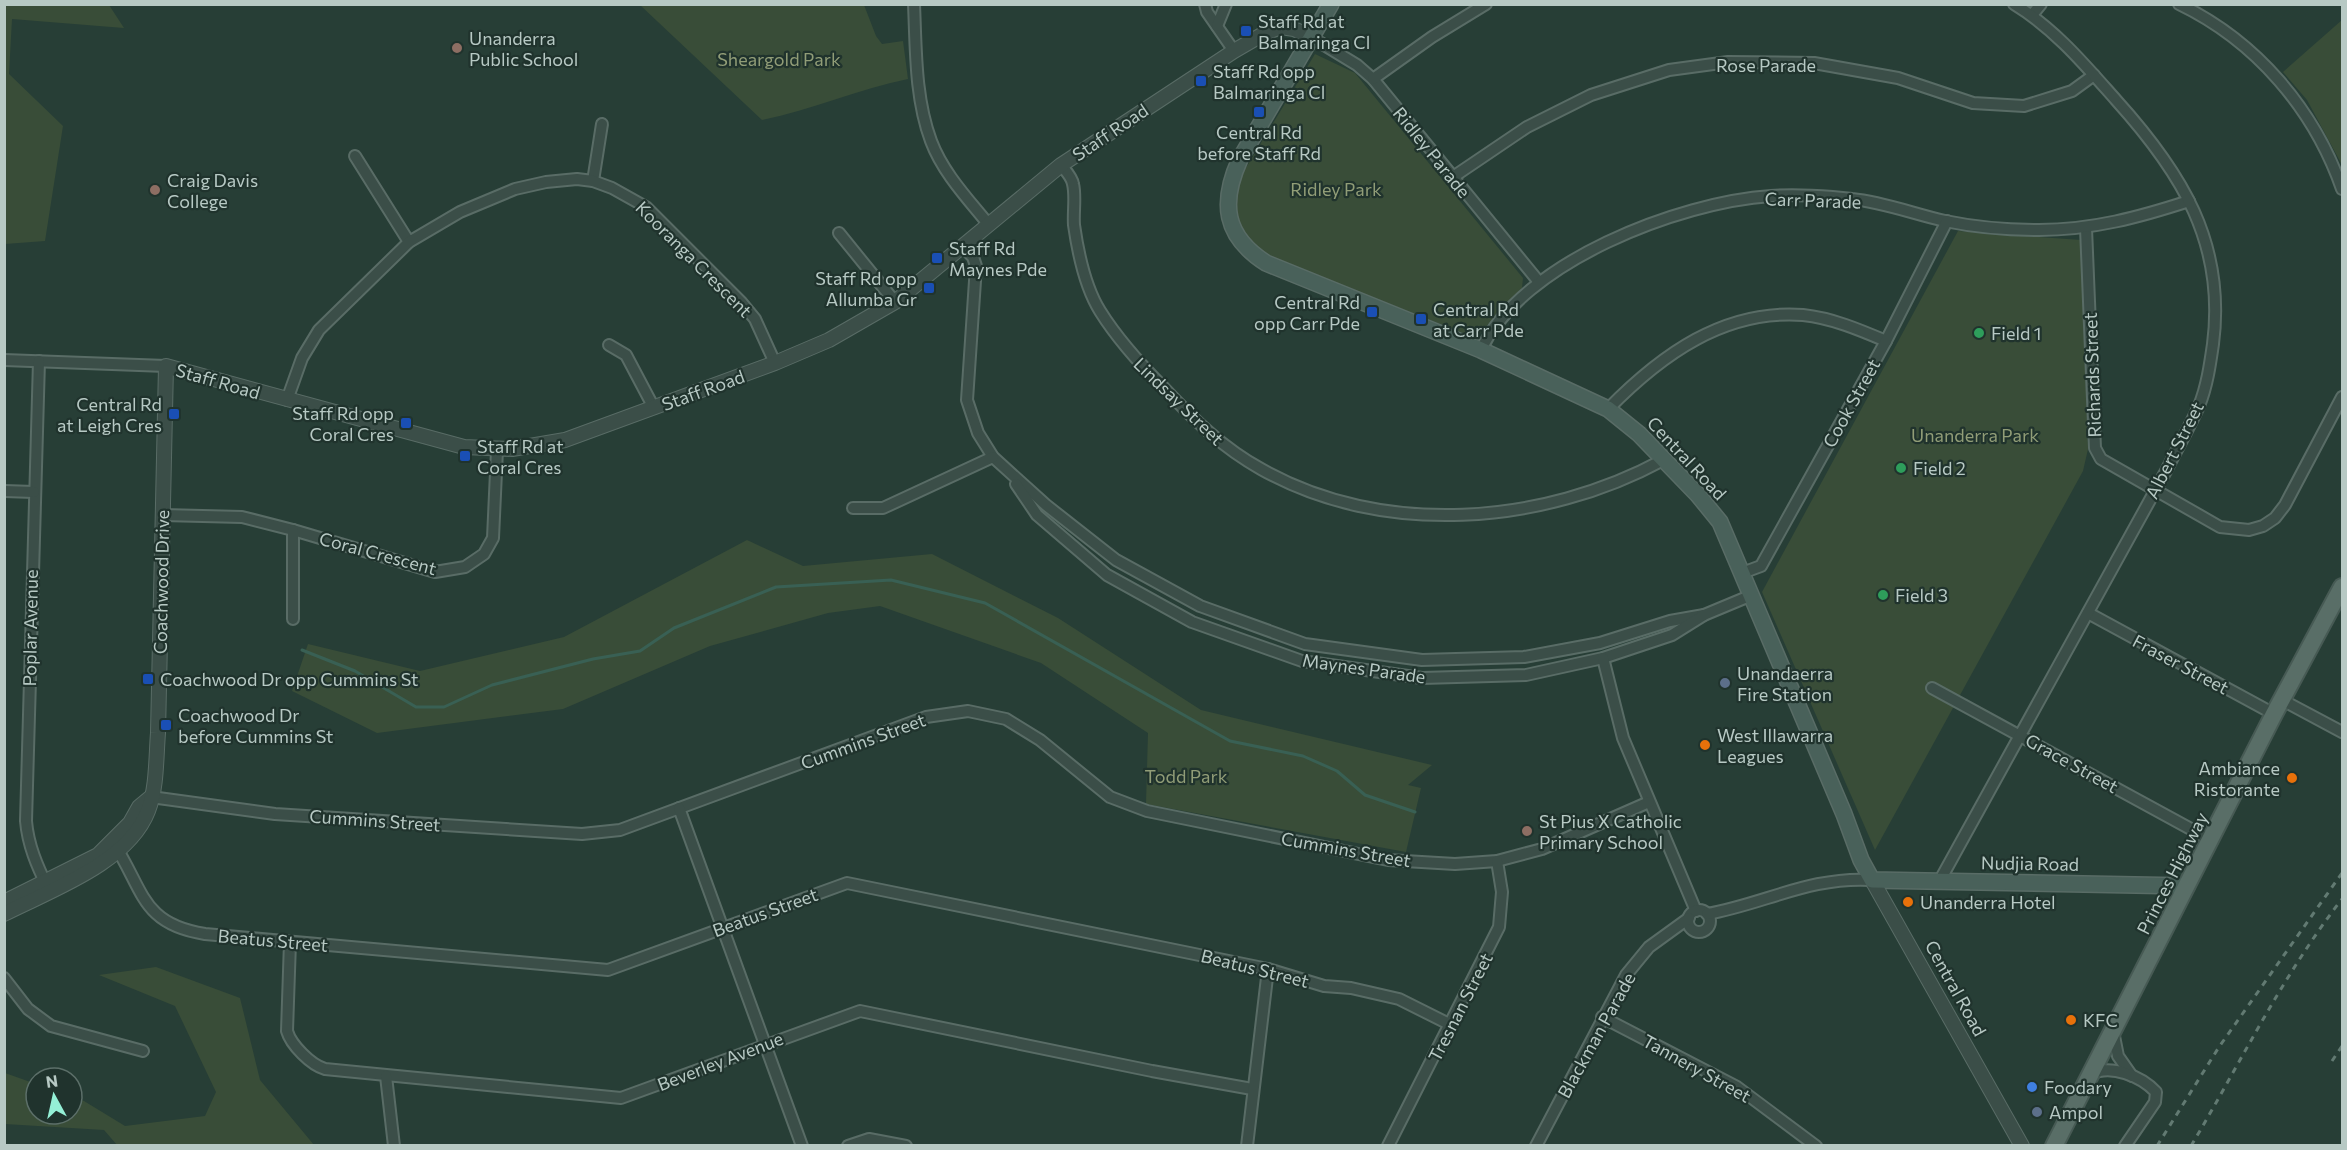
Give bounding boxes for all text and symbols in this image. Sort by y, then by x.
place label: Staff Rd at Balmaringa Cl [1258,10,1370,53]
marker: Staff Rd at Balmaringa Cl [1239,24,1253,38]
place label: Unanderra Public School [469,27,578,70]
marker: Unanderra Public School [450,41,464,55]
park label: Sheargold Park [717,48,841,70]
street label: Rose Parade [1716,54,1816,76]
place label: Staff Rd opp Balmaringa Cl [1213,60,1325,103]
marker: Staff Rd opp Balmaringa Cl [1194,74,1208,88]
street label: Staff Road [1068,99,1152,165]
street label: Ridley Parade [1389,102,1475,202]
marker: Central Rd before Staff Rd [1252,105,1266,119]
place label: Central Rd before Staff Rd [1197,121,1321,164]
place label: Craig Davis College [167,169,258,212]
park label: Ridley Park [1290,178,1382,200]
marker: Craig Davis College [148,183,162,197]
street label: Carr Parade [1764,187,1862,213]
street label: Kooranga Crescent [631,196,757,322]
place label: Staff Rd Maynes Pde [949,237,1047,280]
marker: Staff Rd Maynes Pde [930,251,944,265]
place label: Staff Rd opp Allumba Gr [815,267,917,310]
marker: Staff Rd opp Allumba Gr [922,281,936,295]
place label: Central Rd opp Carr Pde [1254,291,1360,334]
place label: Central Rd at Carr Pde [1433,298,1524,341]
marker: Central Rd opp Carr Pde [1365,305,1379,319]
marker: Central Rd at Carr Pde [1414,312,1428,326]
street label: Richards Street [2079,312,2105,438]
place label: Field 1 [1991,322,2042,344]
marker: Field 1 [1972,326,1986,340]
street label: Lindsay Street [1129,353,1229,449]
street label: Cook Street [1818,355,1884,451]
street label: Staff Road [173,359,263,403]
street label: Staff Road [659,365,747,415]
place label: Central Rd at Leigh Cres [57,393,162,436]
street label: Albert Street [2140,398,2208,502]
place label: Staff Rd opp Coral Cres [292,402,394,445]
marker: Central Rd at Leigh Cres [167,407,181,421]
street label: Central Road [1643,412,1731,504]
marker: Staff Rd opp Coral Cres [399,416,413,430]
park label: Unanderra Park [1911,424,2039,446]
place label: Staff Rd at Coral Cres [477,435,564,478]
marker: Staff Rd at Coral Cres [458,449,472,463]
place label: Field 2 [1913,457,1966,479]
marker: Field 2 [1894,461,1908,475]
street label: Coachwood Drive [149,510,173,654]
street label: Coral Crescent [317,527,439,579]
street label: Poplar Avenue [18,569,42,687]
place label: Field 3 [1895,584,1948,606]
marker: Field 3 [1876,588,1890,602]
street label: Fraser Street [2129,629,2233,699]
street label: Maynes Parade [1301,648,1427,688]
place label: Unandaerra Fire Station [1737,662,1833,705]
place label: Coachwood Dr opp Cummins St [160,668,418,690]
marker: Coachwood Dr opp Cummins St [141,672,155,686]
marker: Unandaerra Fire Station [1718,676,1732,690]
place label: Coachwood Dr before Cummins St [178,704,333,747]
street label: Cummins Street [798,708,928,774]
marker: Coachwood Dr before Cummins St [159,718,173,732]
place label: West Illawarra Leagues [1717,724,1833,767]
street label: Grace Street [2022,729,2122,797]
marker: West Illawarra Leagues [1698,738,1712,752]
place label: Ambiance Ristorante [2194,757,2280,800]
park label: Todd Park [1145,765,1228,787]
marker: Ambiance Ristorante [2285,771,2299,785]
street label: Cummins Street [309,804,441,836]
street label: Princes Highway [2132,808,2212,938]
place label: St Pius X Catholic Primary School [1539,810,1682,853]
marker: St Pius X Catholic Primary School [1520,824,1534,838]
street label: Cummins Street [1279,827,1413,871]
street label: Nudjia Road [1981,851,2079,875]
street label: Beatus Street [709,883,821,941]
place label: Unanderra Hotel [1920,891,2056,913]
marker: Unanderra Hotel [1901,895,1915,909]
street label: Beatus Street [217,924,329,956]
street label: Central Road [1921,936,1991,1040]
street label: Beatus Street [1199,944,1311,992]
street label: Tresnan Street [1423,949,1497,1065]
street label: Blackman Parade [1552,968,1640,1102]
place label: KFC [2083,1009,2118,1031]
marker: KFC [2064,1013,2078,1027]
street label: Beverley Avenue [654,1027,786,1095]
street label: Tannery Street [1639,1029,1755,1107]
north arrow [24,1066,84,1126]
text: N [45,1070,59,1091]
place label: Foodary [2044,1076,2112,1098]
marker: Foodary [2025,1080,2039,1094]
place label: Ampol [2049,1101,2103,1123]
marker: Ampol [2030,1105,2044,1119]

